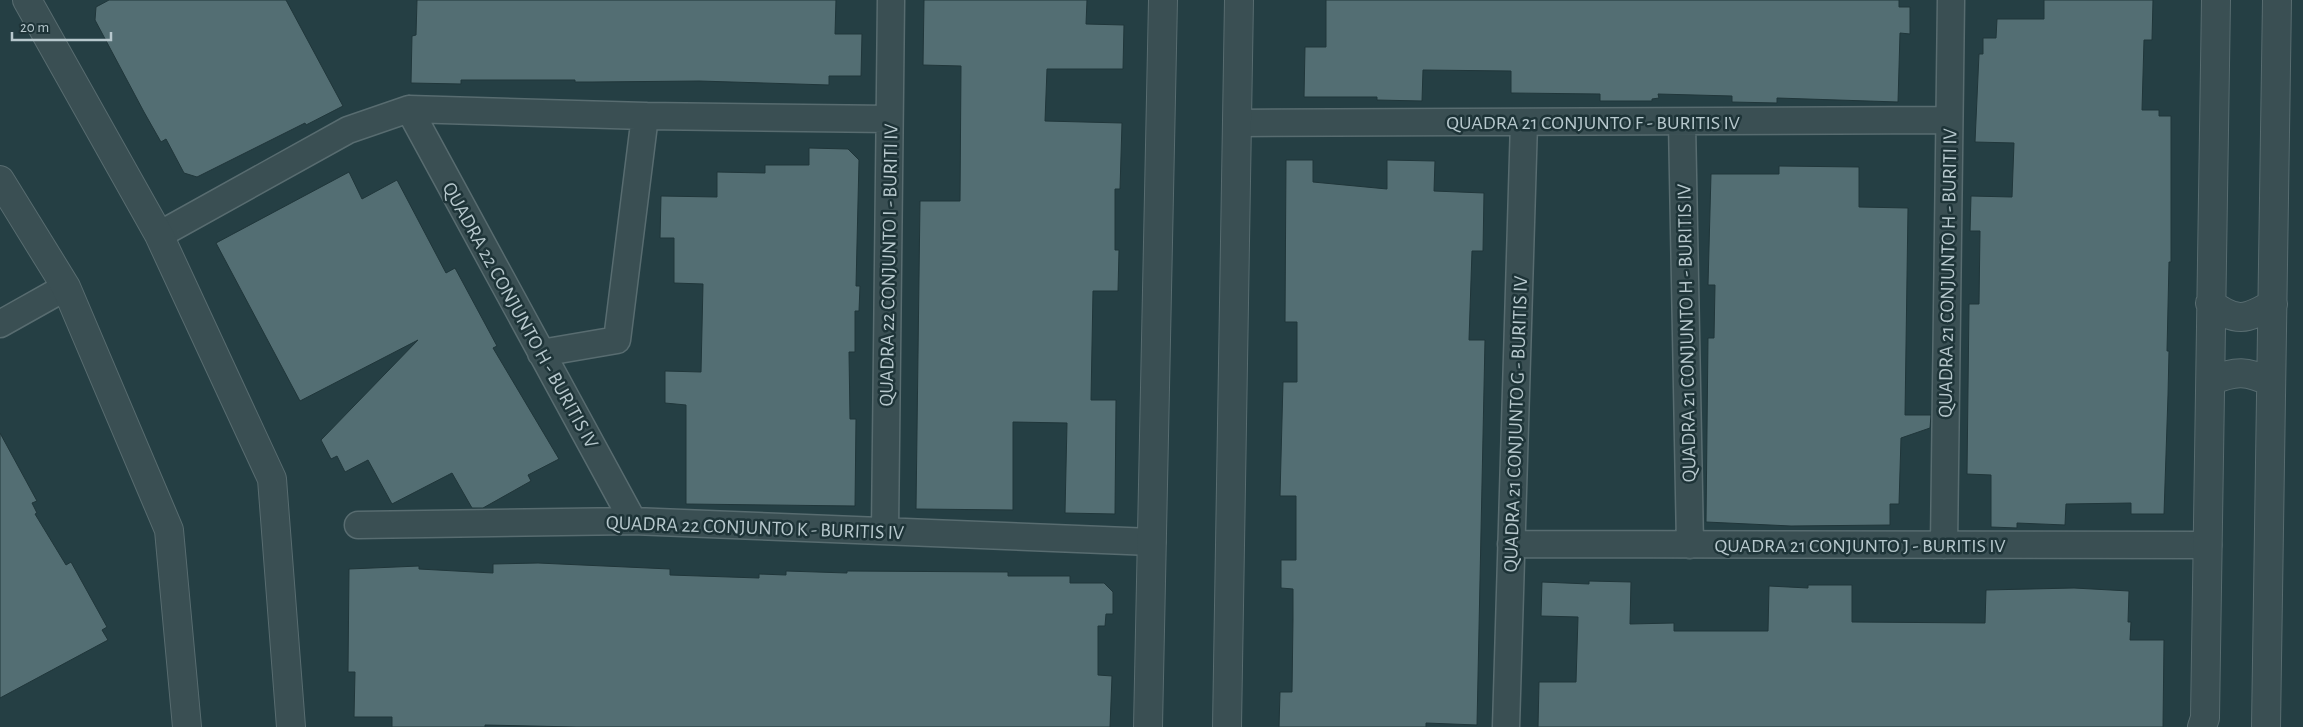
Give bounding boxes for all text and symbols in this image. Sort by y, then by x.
scale bar [12,10,111,42]
text: 20 m [20,20,49,35]
street label: QUADRA 21 CONJUNTO F - BURITIS IV [1446,113,1741,133]
street label: QUADRA 22 CONJUNTO I - BURITI IV [877,123,901,407]
street label: QUADRA 21 CONJUNTO H - BURITI IV [1935,128,1961,418]
street label: QUADRA 22 CONJUNTO H - BURITIS IV [438,179,602,452]
street label: QUADRA 21 CONJUNTO H - BURITIS IV [1674,183,1700,482]
street label: QUADRA 21 CONJUNTO G - BURITIS IV [1501,275,1531,573]
street label: QUADRA 22 CONJUNTO K - BURITIS IV [606,513,905,543]
street label: QUADRA 21 CONJUNTO J - BURITIS IV [1714,536,2006,556]

